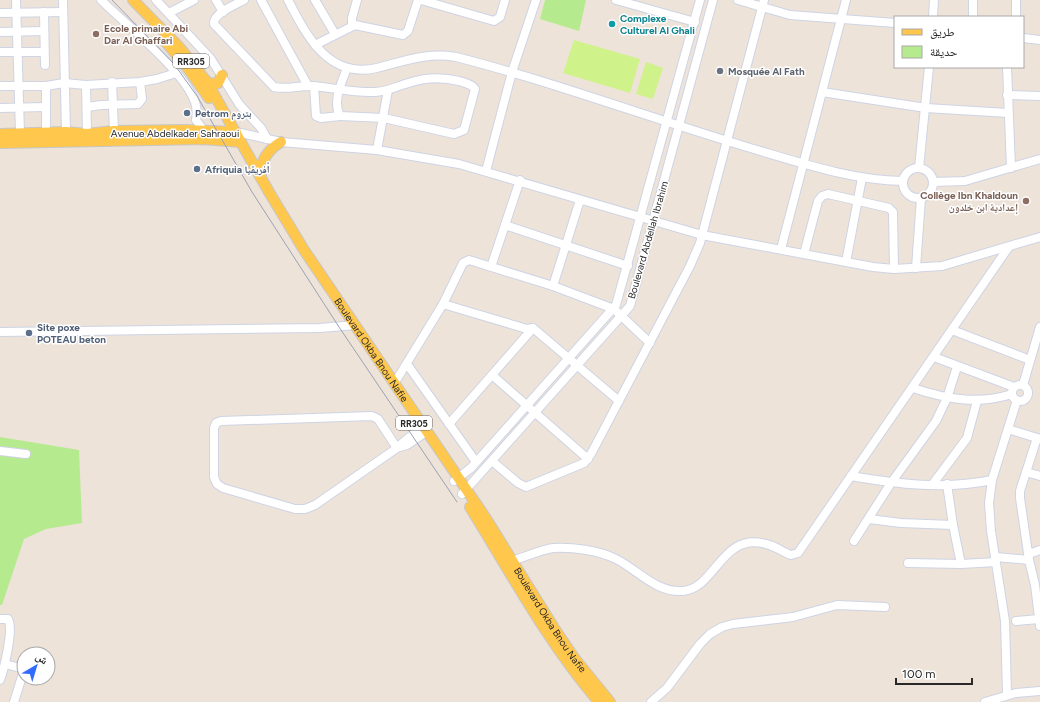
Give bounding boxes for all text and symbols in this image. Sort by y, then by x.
place label: Complexe Culturel Al Ghali [620,12,695,37]
legend [894,16,1024,68]
marker: Complexe Culturel Al Ghali [607,19,617,29]
place label: Ecole primaire Abi Dar Al Ghaffari [104,22,188,47]
text: طريق [930,25,955,39]
marker: Ecole primaire Abi Dar Al Ghaffari [91,29,101,39]
text: حديقة [930,45,958,59]
road number: RR305 [173,54,209,68]
place label: Mosquée Al Fath [728,65,805,78]
marker: Mosquée Al Fath [715,66,725,76]
place label: Petrom بتروم [195,107,252,120]
marker: Petrom بتروم [182,108,192,118]
street label: Avenue Abdelkader Sahraoui [111,127,239,140]
place label: Afriquia أفريقيا [205,162,270,176]
marker: Afriquia أفريقيا [192,164,202,174]
street label: Boulevard Abdellah Ibrahim [625,180,671,300]
place label: Collège Ibn Khaldoun إعدادية ابن خلدون [920,189,1018,214]
marker: Collège Ibn Khaldoun إعدادية ابن خلدون [1021,196,1031,206]
street label: Boulevard Okba Bnou Nafie [332,295,412,405]
place label: Site poxe POTEAU beton [37,321,106,346]
marker: Site poxe POTEAU beton [24,328,34,338]
road number: RR305 [396,416,432,430]
street label: Boulevard Okba Bnou Nafie [511,565,590,675]
north arrow [16,646,56,686]
text: ش [33,650,51,668]
scale bar [896,660,972,686]
text: 100 m [902,667,936,681]

